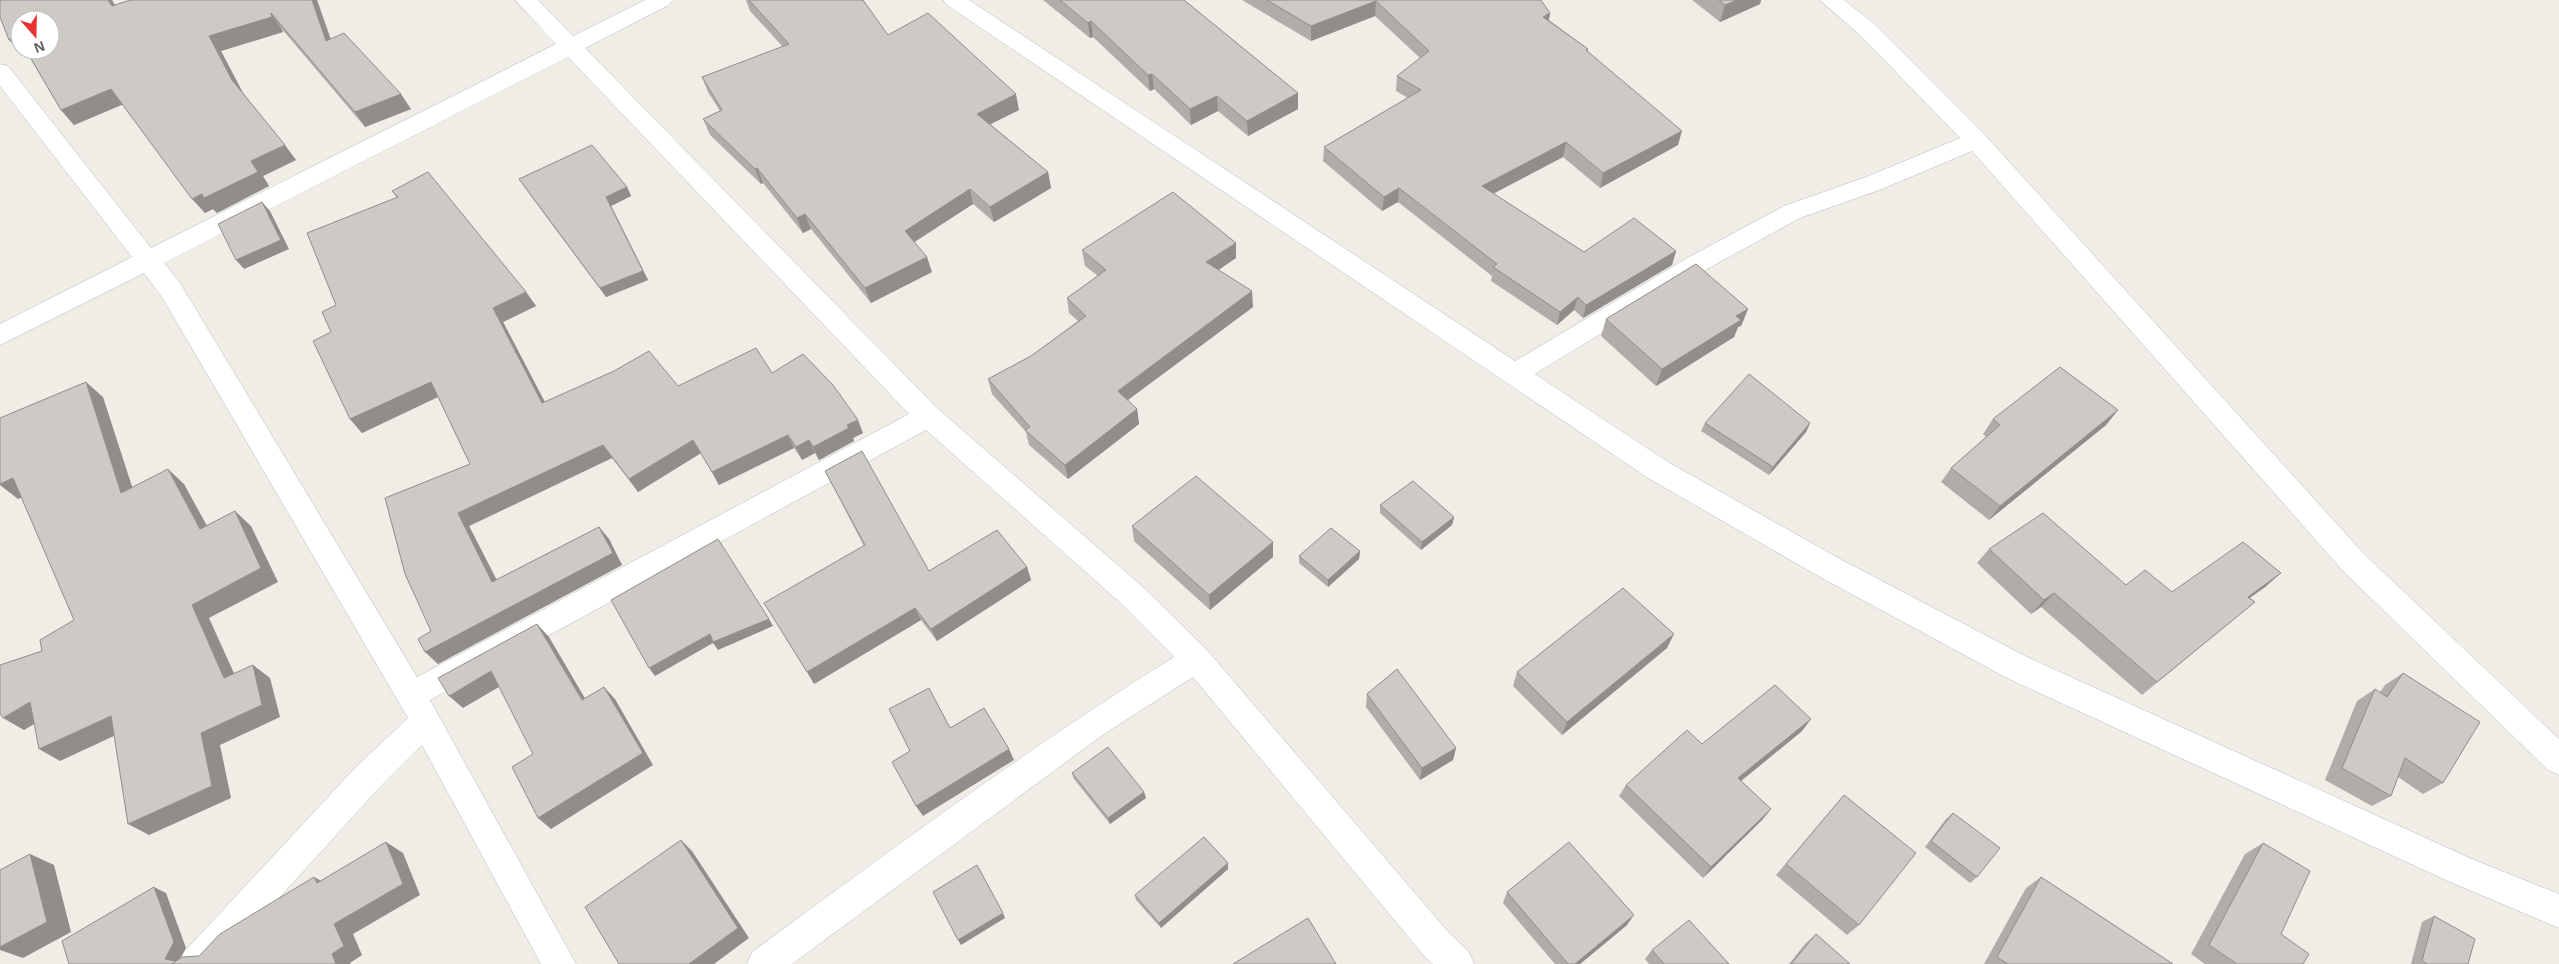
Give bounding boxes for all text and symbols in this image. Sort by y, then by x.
north arrow [10,10,60,60]
text: N [32,38,47,56]

